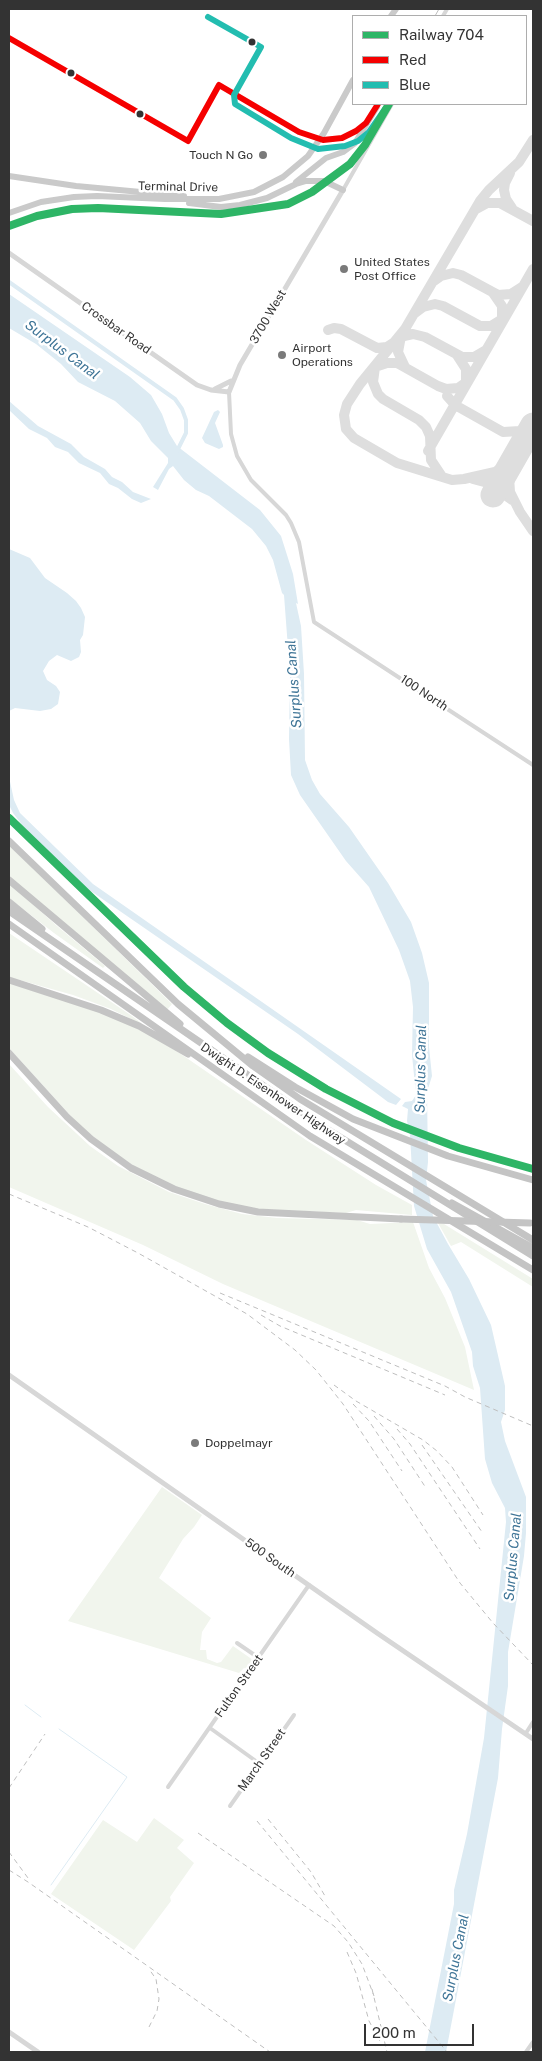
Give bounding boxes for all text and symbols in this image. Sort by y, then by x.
legend [352,15,527,105]
text: Railway 704 [399,26,484,43]
unlabelled marker [247,37,257,47]
text: Red [399,51,426,68]
unlabelled marker [66,68,76,78]
text: Blue [399,76,431,93]
unlabelled marker [135,109,145,119]
place label: Touch N Go [189,148,253,162]
marker: Touch N Go [257,149,269,161]
street label: Terminal Drive [138,179,218,195]
place label: United States Post Office [354,255,430,283]
marker: United States Post Office [338,263,350,275]
street label: 3700 West [247,287,289,347]
street label: Crossbar Road [79,299,153,357]
water label: Surplus Canal [22,317,102,383]
place label: Airport Operations [292,341,353,369]
marker: Airport Operations [276,349,288,361]
water label: Surplus Canal [283,639,305,729]
street label: 100 North [397,672,451,714]
water label: Surplus Canal [412,1025,430,1113]
street label: Dwight D. Eisenhower Highway [198,1040,348,1148]
place label: Doppelmayr [205,1436,273,1450]
marker: Doppelmayr [189,1437,201,1449]
water label: Surplus Canal [501,1512,525,1602]
street label: 500 South [242,1535,298,1581]
street label: Fulton Street [212,1652,266,1720]
street label: March Street [235,1726,289,1794]
water label: Surplus Canal [439,1913,473,2003]
scale bar [367,2014,477,2046]
text: 200 m [372,2024,416,2041]

